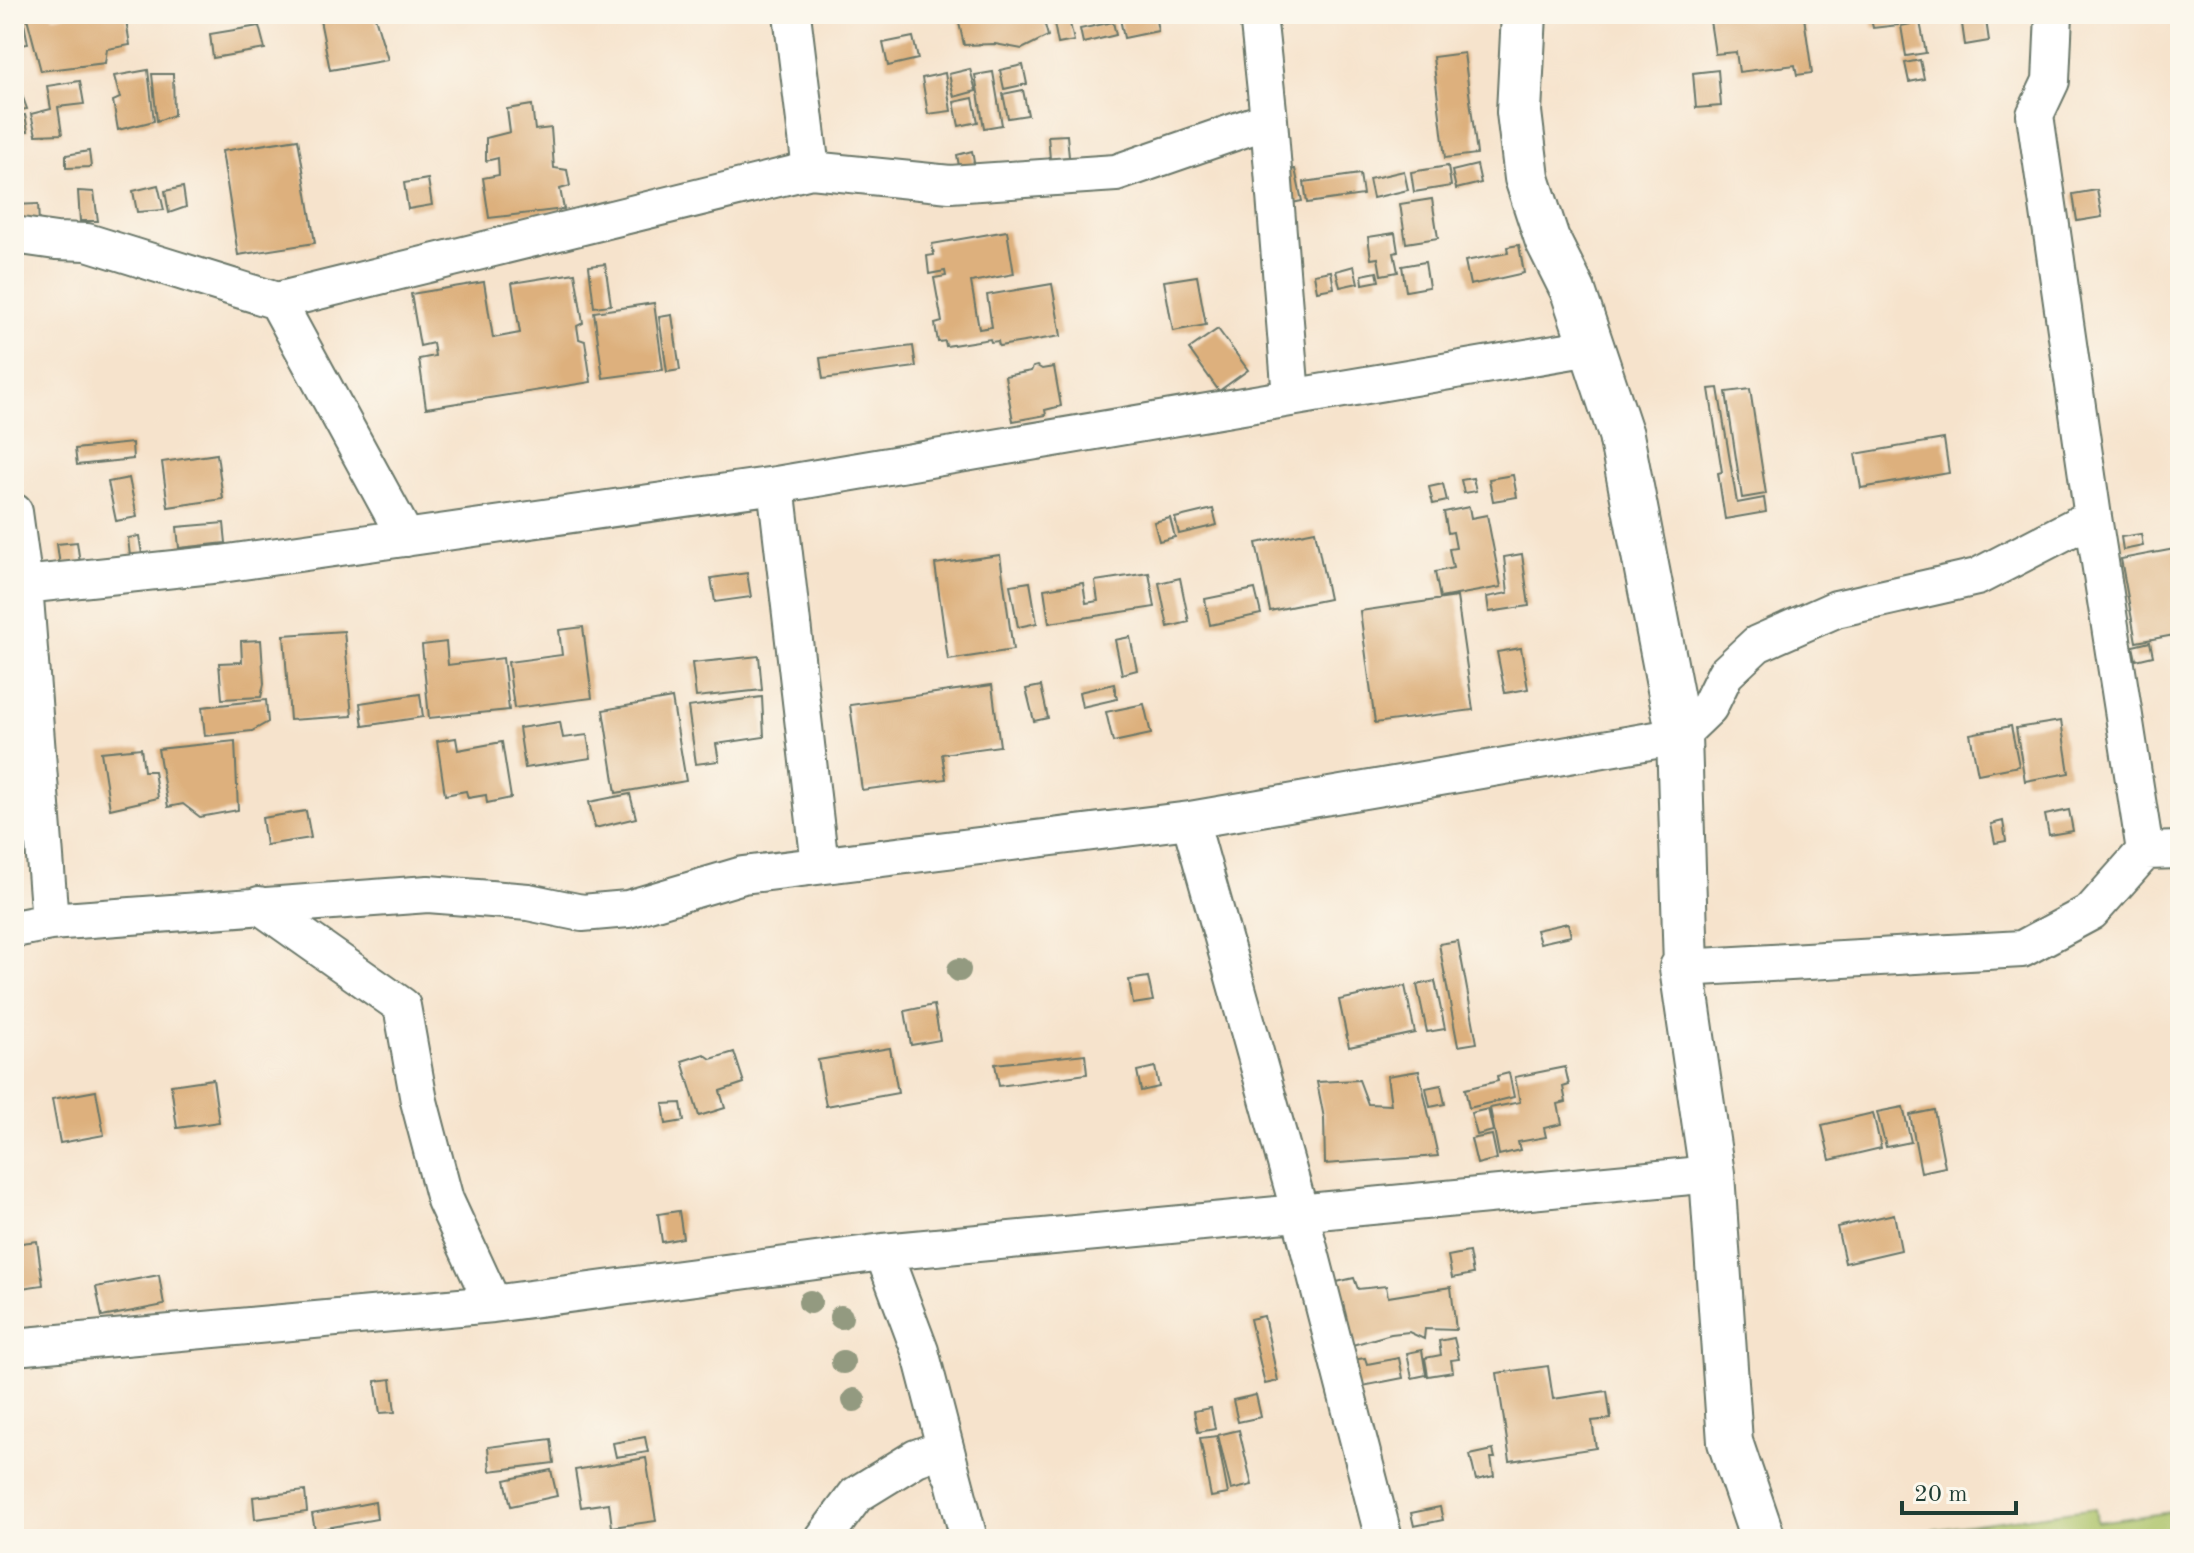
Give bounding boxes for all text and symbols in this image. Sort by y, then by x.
scale bar [1902,1465,2016,1515]
text: 20 m [1914,1483,1968,1507]

